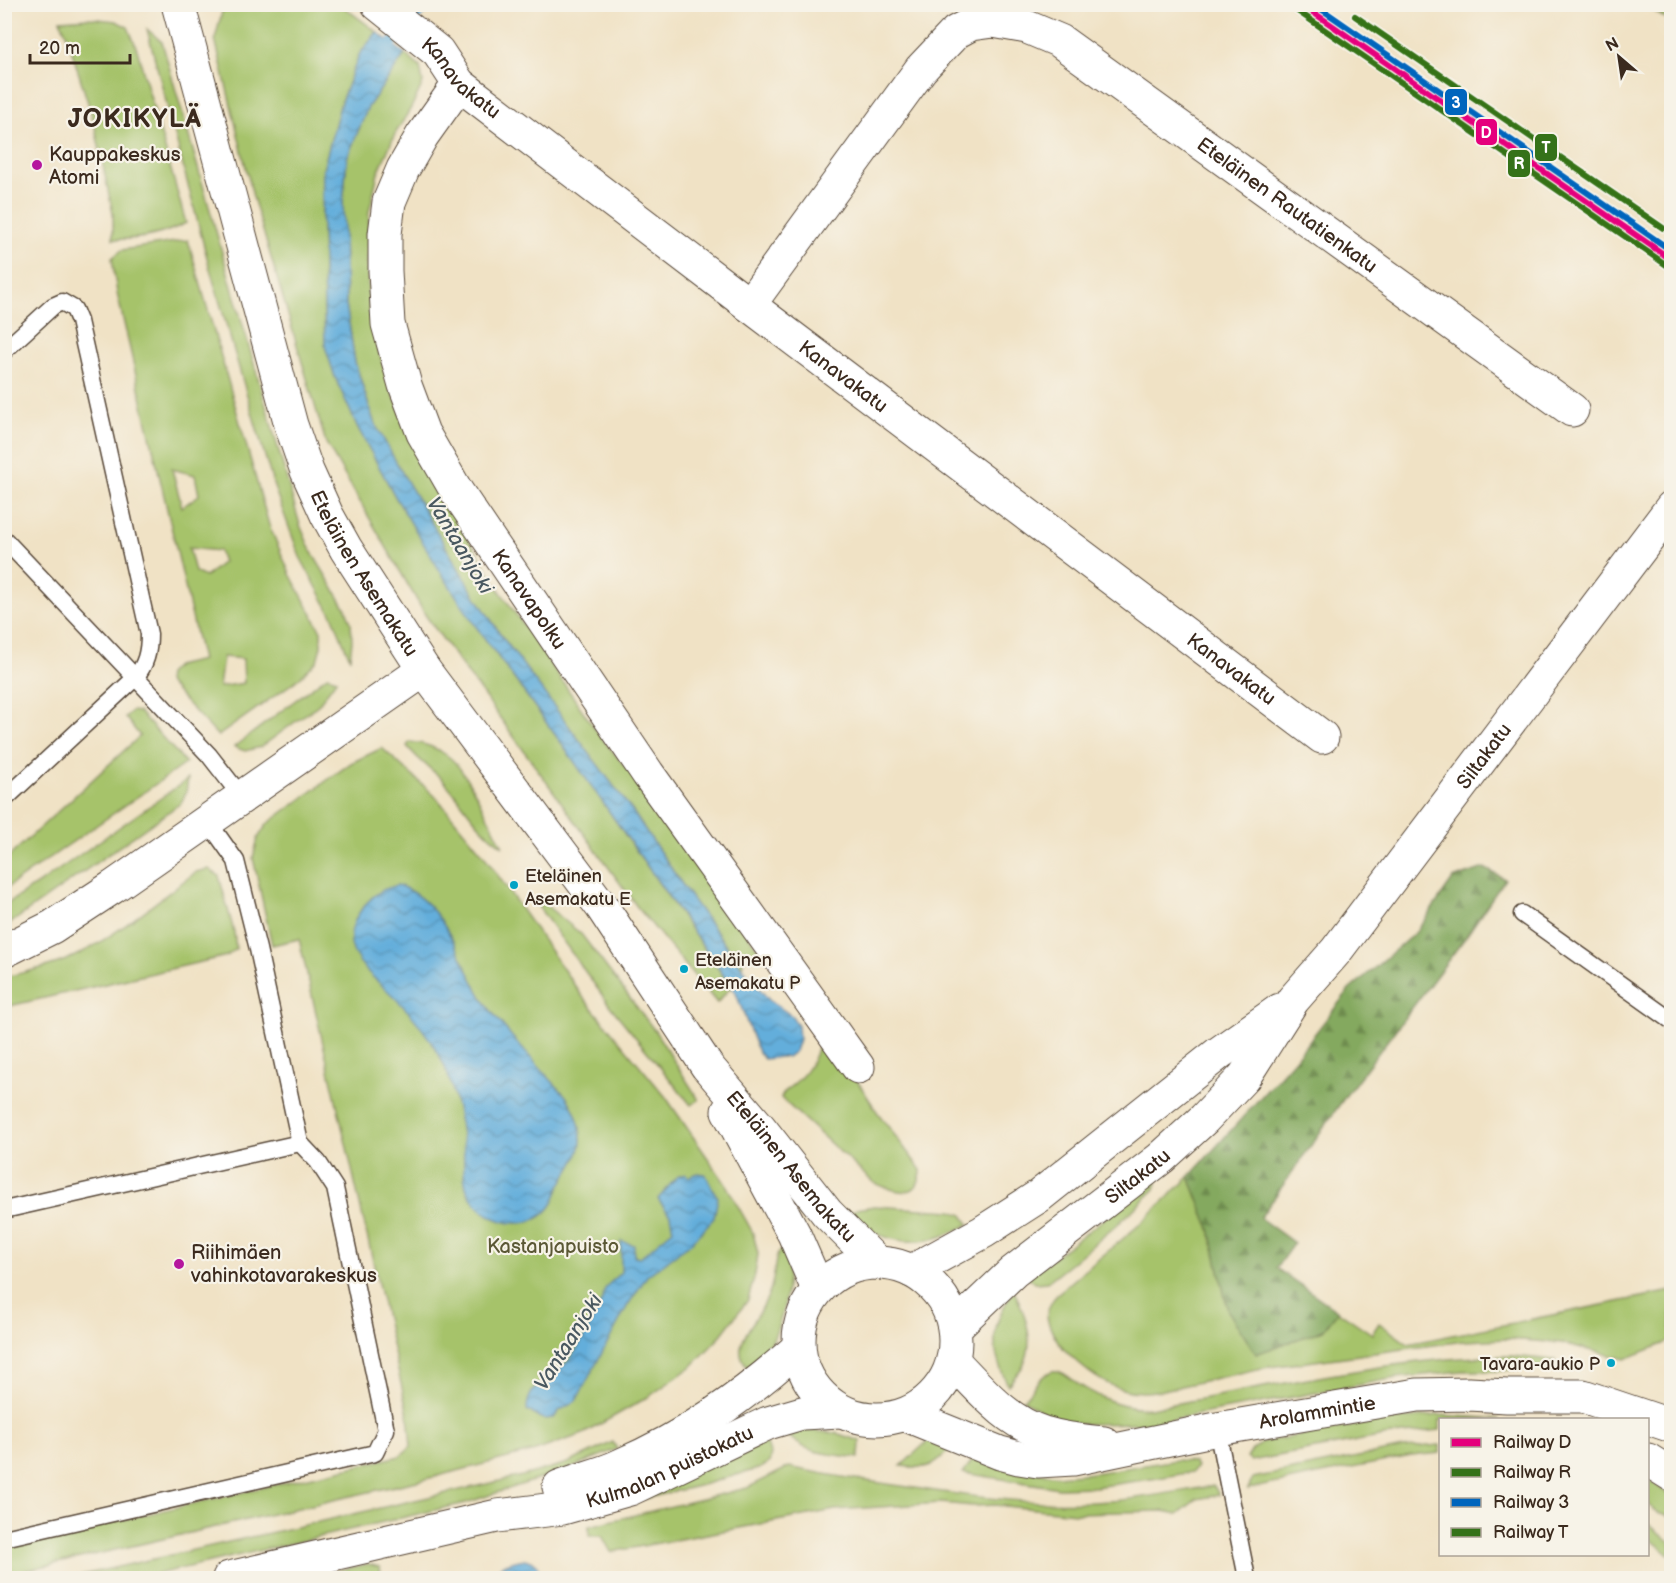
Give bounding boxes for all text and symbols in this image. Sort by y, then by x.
scale bar [30,27,130,65]
north arrow [1589,27,1649,87]
street label: Kanavakatu [416,32,505,124]
text: N [1603,34,1622,56]
text: 20 m [39,38,80,59]
line badge: 3 [1444,88,1468,116]
text: 3 [1451,94,1461,113]
district label: JOKIKYLÄ [68,102,202,135]
line badge: D [1475,118,1498,146]
text: D [1480,124,1492,143]
street label: Eteläinen Rautatienkatu [1192,133,1382,279]
line badge: T [1534,133,1558,162]
text: T [1541,139,1551,158]
place label: Kauppakeskus Atomi [49,143,181,190]
line badge: R [1507,149,1531,178]
text: R [1514,155,1525,174]
marker: Kauppakeskus Atomi [30,158,44,172]
street label: Kanavakatu [794,336,892,418]
street label: Eteläinen Asemakatu [304,487,423,661]
water label: Vantaanjoki [421,492,499,600]
street label: Kanavapolku [486,545,571,654]
street label: Kanavakatu [1182,628,1280,711]
street label: Siltakatu [1452,719,1517,794]
place label: Eteläinen Asemakatu E [525,866,631,910]
marker: Eteläinen Asemakatu E [508,879,520,891]
place label: Eteläinen Asemakatu P [695,950,801,994]
marker: Eteläinen Asemakatu P [678,963,690,975]
street label: Eteläinen Asemakatu [721,1086,860,1248]
street label: Siltakatu [1101,1144,1176,1210]
park label: Kastanjapuisto [487,1235,619,1259]
place label: Riihimäen vahinkotavarakeskus [190,1241,377,1288]
marker: Riihimäen vahinkotavarakeskus [172,1257,186,1271]
water label: Vantaanjoki [529,1288,609,1395]
place label: Tavara-aukio P [1480,1354,1601,1375]
marker: Tavara-aukio P [1605,1357,1617,1369]
street label: Arolammintie [1257,1391,1378,1435]
legend [1439,1418,1649,1556]
street label: Kulmalan puistokatu [583,1421,757,1514]
text: Railway D [1493,1432,1571,1453]
text: Railway R [1493,1462,1571,1483]
text: Railway 3 [1493,1492,1569,1513]
text: Railway T [1493,1522,1569,1543]

